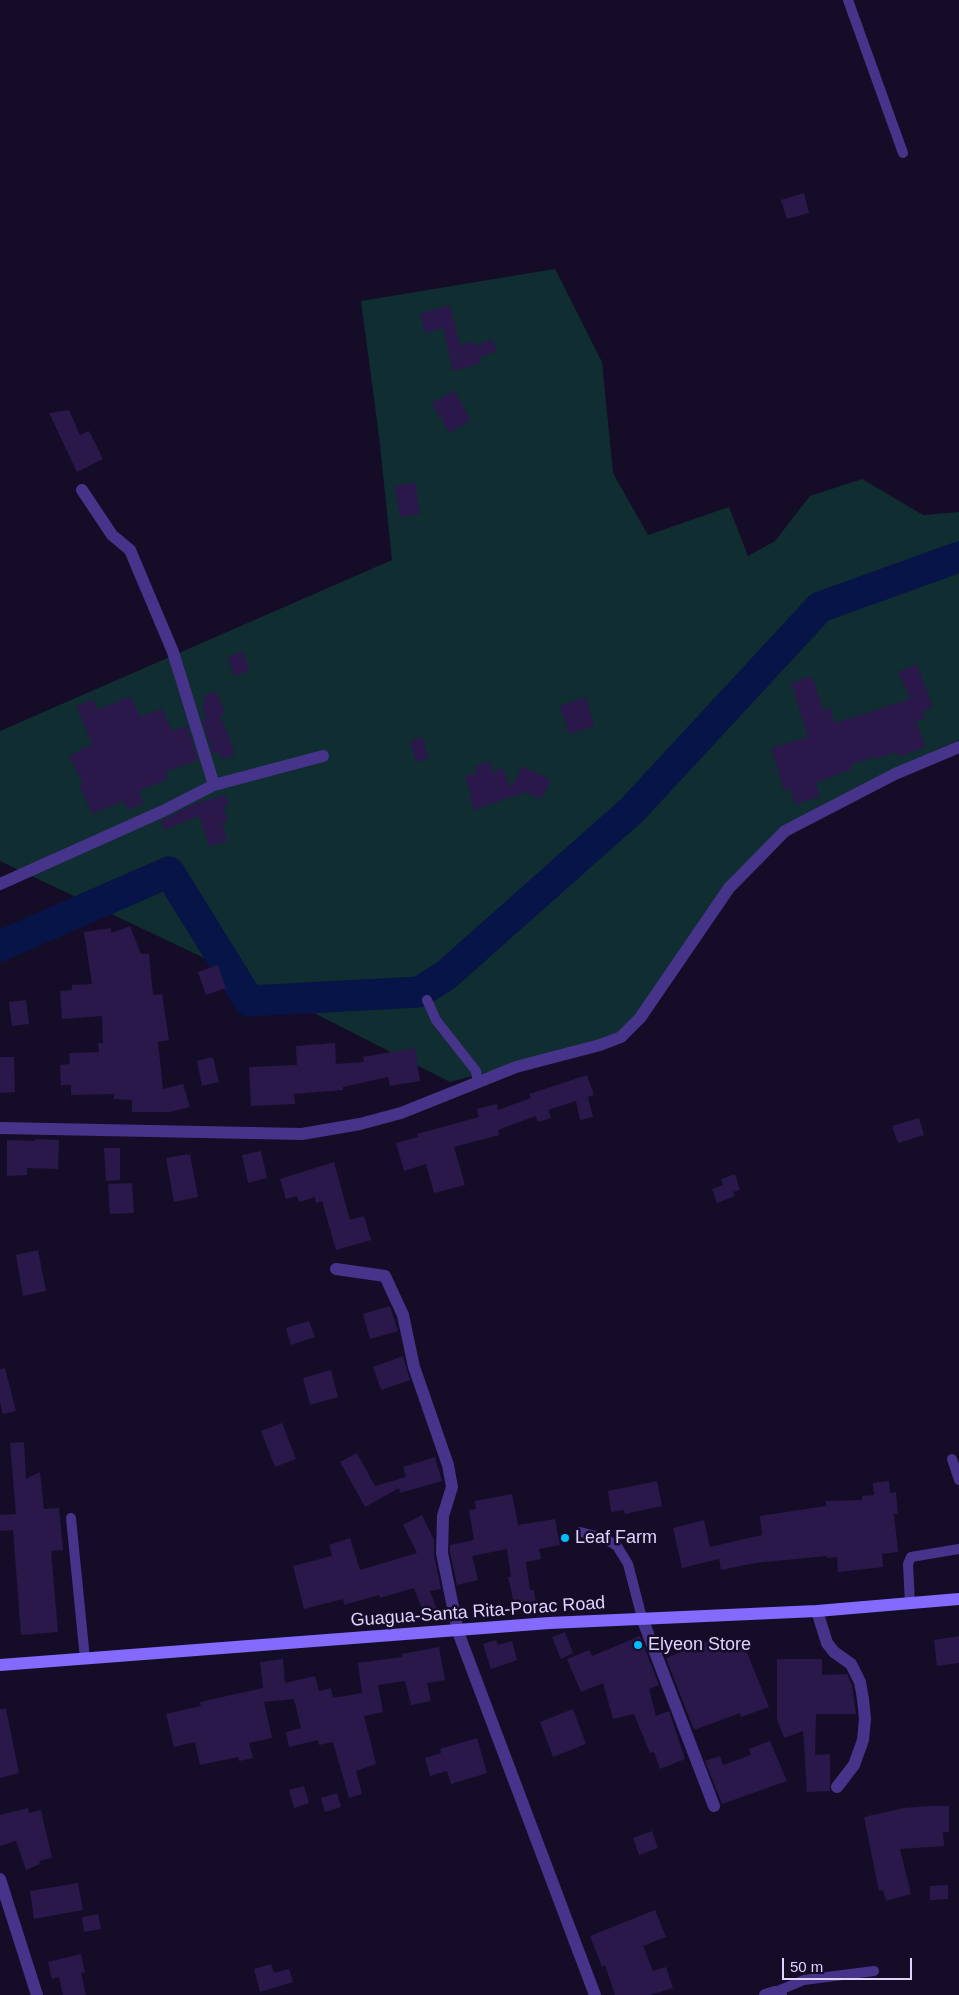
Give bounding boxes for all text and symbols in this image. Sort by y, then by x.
place label: Leaf Farm [575,1527,657,1549]
marker: Leaf Farm [559,1532,571,1544]
street label: Guagua-Santa Rita-Porac Road [350,1592,606,1632]
place label: Elyeon Store [648,1634,751,1656]
marker: Elyeon Store [632,1639,644,1651]
scale bar [784,1948,914,1980]
text: 50 m [790,1958,823,1975]

